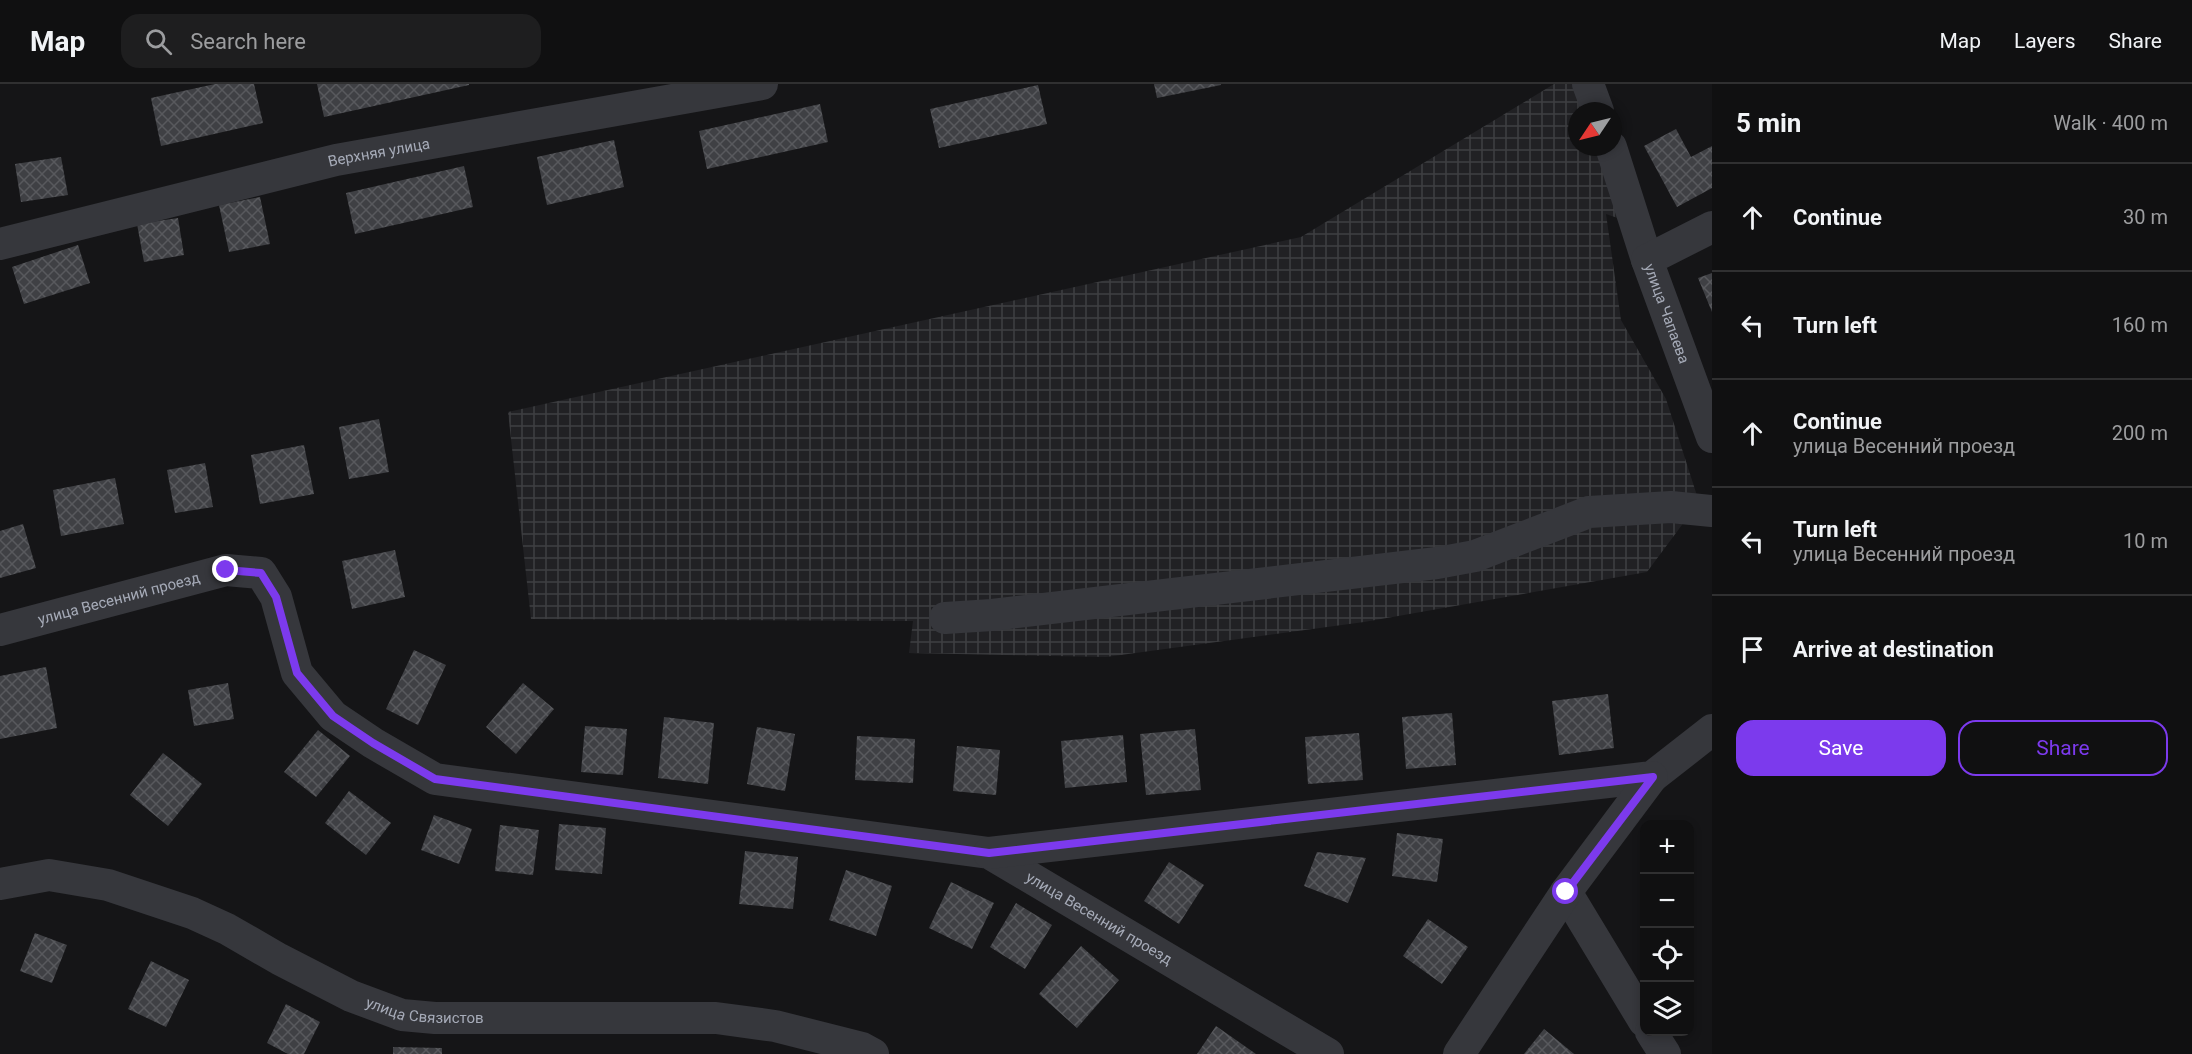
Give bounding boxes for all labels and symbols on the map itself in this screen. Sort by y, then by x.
north arrow [1568,102,1622,156]
street label: Верхняя улица [326,134,431,171]
street label: улица Чапаева [1640,261,1693,366]
route end [212,556,238,582]
street label: улица Весенний проезд [36,568,202,629]
street label: улица Весенний проезд [1023,868,1175,969]
route start [1552,878,1578,904]
street label: улица Связистов [363,993,484,1027]

